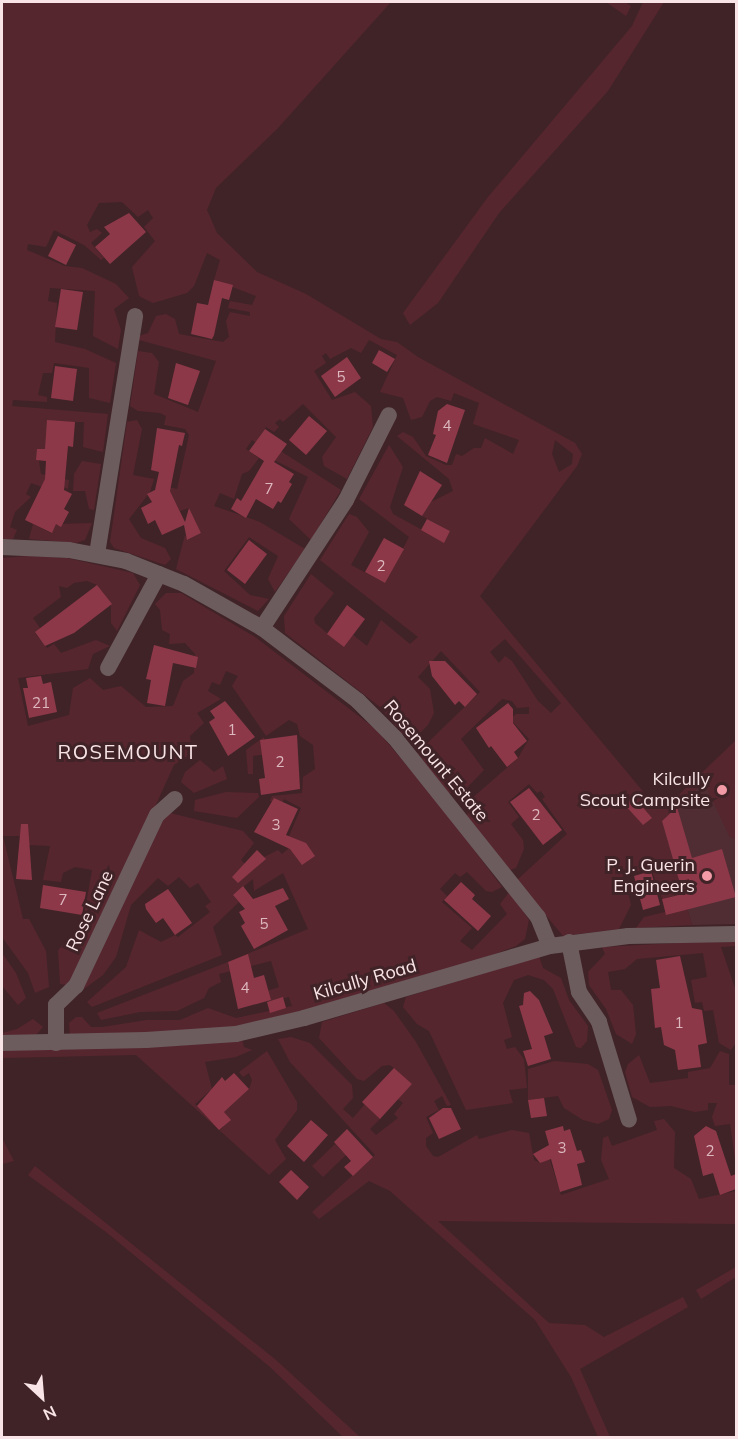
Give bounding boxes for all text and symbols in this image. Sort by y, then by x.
house number: 5 [337,368,345,386]
house number: 4 [443,417,451,435]
house number: 7 [265,480,273,498]
house number: 2 [377,557,385,575]
house number: 21 [32,694,50,712]
street label: Rosemount Estate [379,696,493,826]
house number: 1 [228,721,236,739]
district label: ROSEMOUNT [57,739,199,763]
house number: 2 [276,753,284,771]
place label: Kilcully Scout Campsite [580,769,710,812]
marker: Kilcully Scout Campsite [715,783,729,797]
house number: 2 [532,806,540,824]
house number: 3 [272,816,280,834]
place label: P. J. Guerin Engineers [606,855,695,898]
street label: Rose Lane [62,867,118,955]
marker: P. J. Guerin Engineers [700,869,714,883]
house number: 7 [59,891,67,909]
house number: 5 [260,915,268,933]
street label: Kilcully Road [311,955,419,1005]
house number: 4 [241,979,249,997]
house number: 1 [675,1014,683,1032]
house number: 3 [558,1139,566,1157]
house number: 2 [706,1142,714,1160]
north arrow [12,1367,72,1427]
text: N [40,1402,60,1425]

